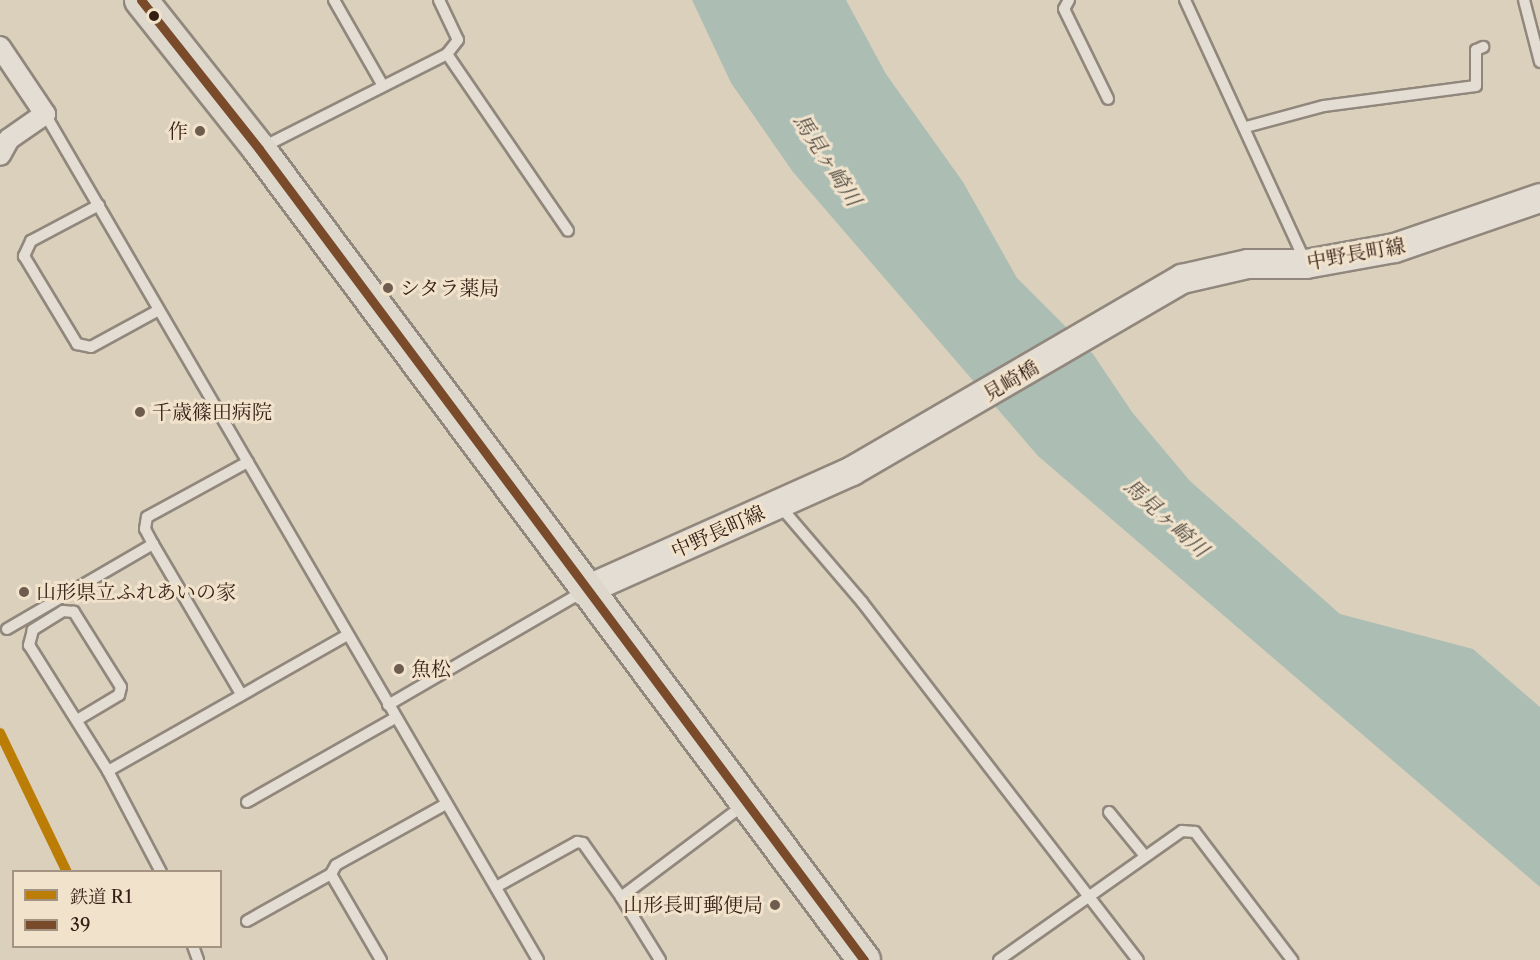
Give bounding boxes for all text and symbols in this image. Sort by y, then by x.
unlabelled marker [148,10,160,22]
water label: 馬見ヶ崎川 [788,109,866,211]
place label: 作 [168,119,188,143]
marker: 作 [193,124,207,138]
street label: 中野長町線 [1305,233,1407,275]
place label: シタラ薬局 [400,276,500,300]
marker: シタラ薬局 [381,281,395,295]
street label: 見崎橋 [979,356,1043,406]
place label: 千歳篠田病院 [152,400,272,424]
marker: 千歳篠田病院 [133,405,147,419]
water label: 馬見ヶ崎川 [1119,474,1213,562]
street label: 中野長町線 [667,501,769,563]
place label: 山形県立ふれあいの家 [36,580,236,604]
marker: 山形県立ふれあいの家 [17,585,31,599]
place label: 魚松 [411,657,451,681]
marker: 魚松 [392,662,406,676]
legend [12,870,222,948]
text: 鉄道 R1 [70,886,132,908]
place label: 山形長町郵便局 [623,893,763,917]
marker: 山形長町郵便局 [768,898,782,912]
text: 39 [70,914,90,936]

